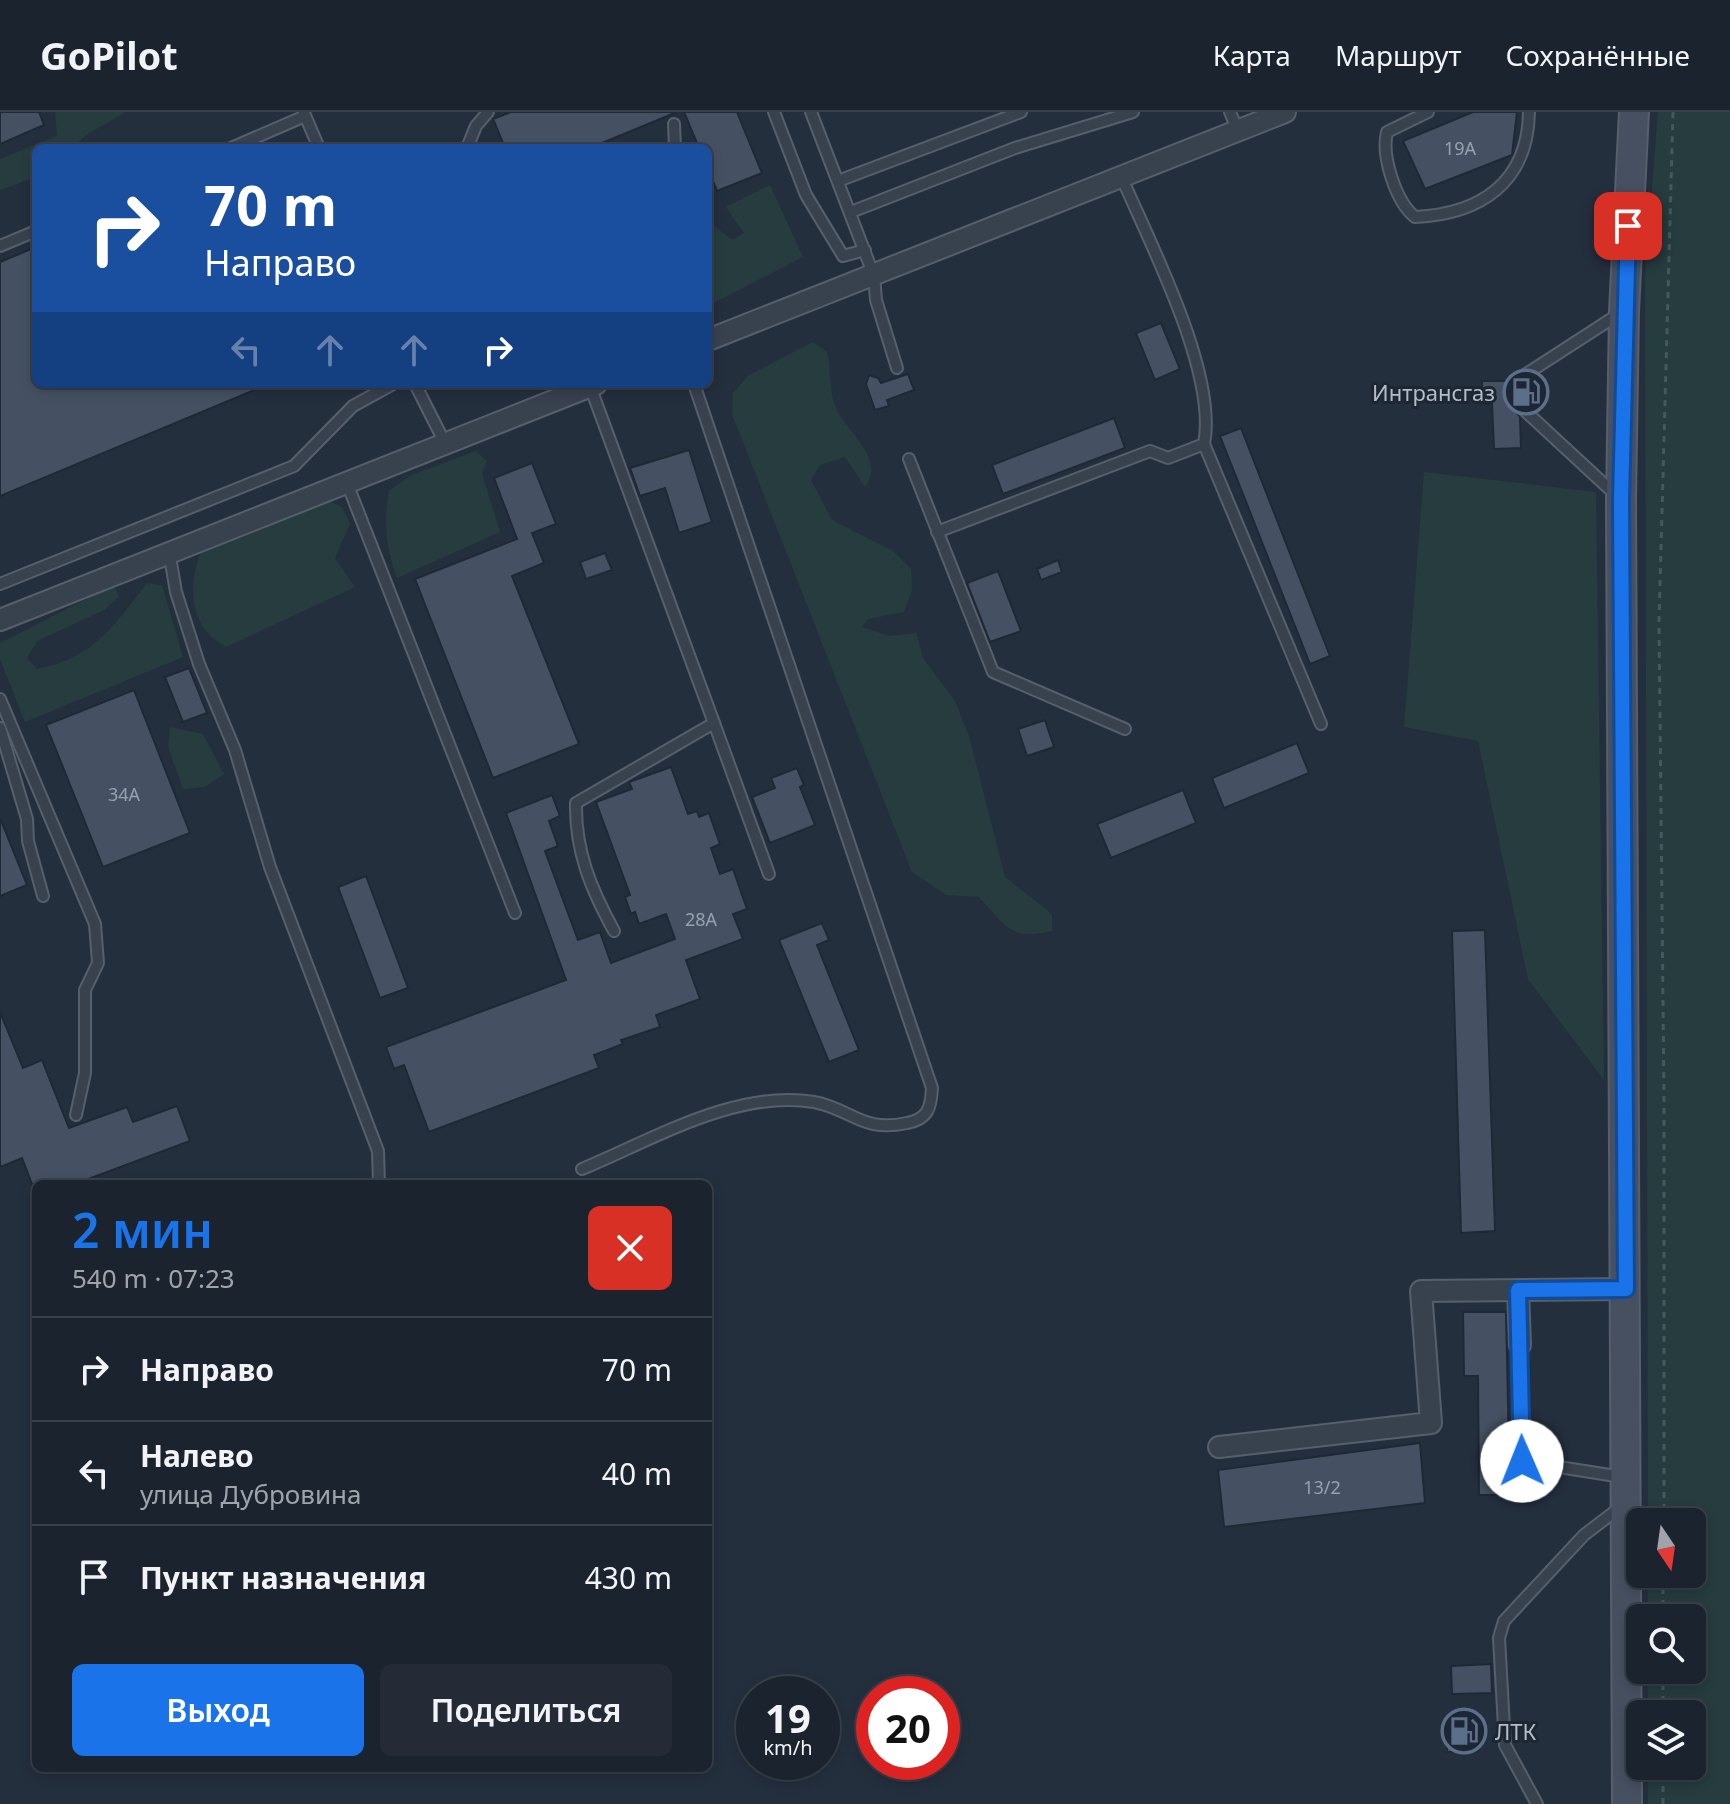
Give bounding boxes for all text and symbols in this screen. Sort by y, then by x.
text: GoPilot [40,29,178,81]
text: Карта [1213,36,1291,74]
text: Маршрут [1335,36,1461,74]
text: Сохранённые [1505,36,1690,74]
house number: 19А [1444,136,1477,160]
text: 70 m [204,166,337,242]
icon: right [72,176,176,280]
pin [1594,192,1662,260]
icon: arrive [1606,204,1650,248]
text: Направо [204,238,356,287]
icon: left [224,328,268,372]
icon: ahead [308,328,352,372]
icon: ahead [392,328,436,372]
icon: right [476,328,520,372]
fuel station icon: Интрансгаз [1502,368,1550,416]
place label: Интрансгаз [1372,377,1495,407]
house number: 34А [108,782,141,806]
house number: 28А [685,907,718,931]
text: 2 мин [72,1197,213,1262]
button: close [588,1206,672,1290]
text: 540 m · 07:23 [72,1260,235,1296]
icon: right [72,1347,116,1391]
text: Направо [140,1349,274,1390]
text: 70 m [602,1349,672,1390]
position arrow [1480,1419,1564,1503]
text: Налево [140,1435,254,1476]
icon: left [72,1451,116,1495]
text: 40 m [602,1453,672,1494]
house number: 13/2 [1303,1475,1341,1499]
text: улица Дубровина [140,1476,361,1512]
north arrow [1626,1508,1706,1588]
map controls [1626,1508,1706,1780]
icon: arrive [72,1555,116,1599]
text: Пункт назначения [140,1557,426,1598]
text: 430 m [585,1557,672,1598]
button: search [1626,1604,1706,1684]
button: Выход [72,1664,364,1756]
button: Поделиться [380,1664,672,1756]
speed limit sign: 20 [856,1676,960,1780]
text: 19 [765,1690,811,1745]
button: layers [1626,1700,1706,1780]
fuel station icon: ЛТК [1440,1707,1488,1755]
place label: ЛТК [1495,1716,1537,1746]
text: km/h [763,1734,813,1761]

